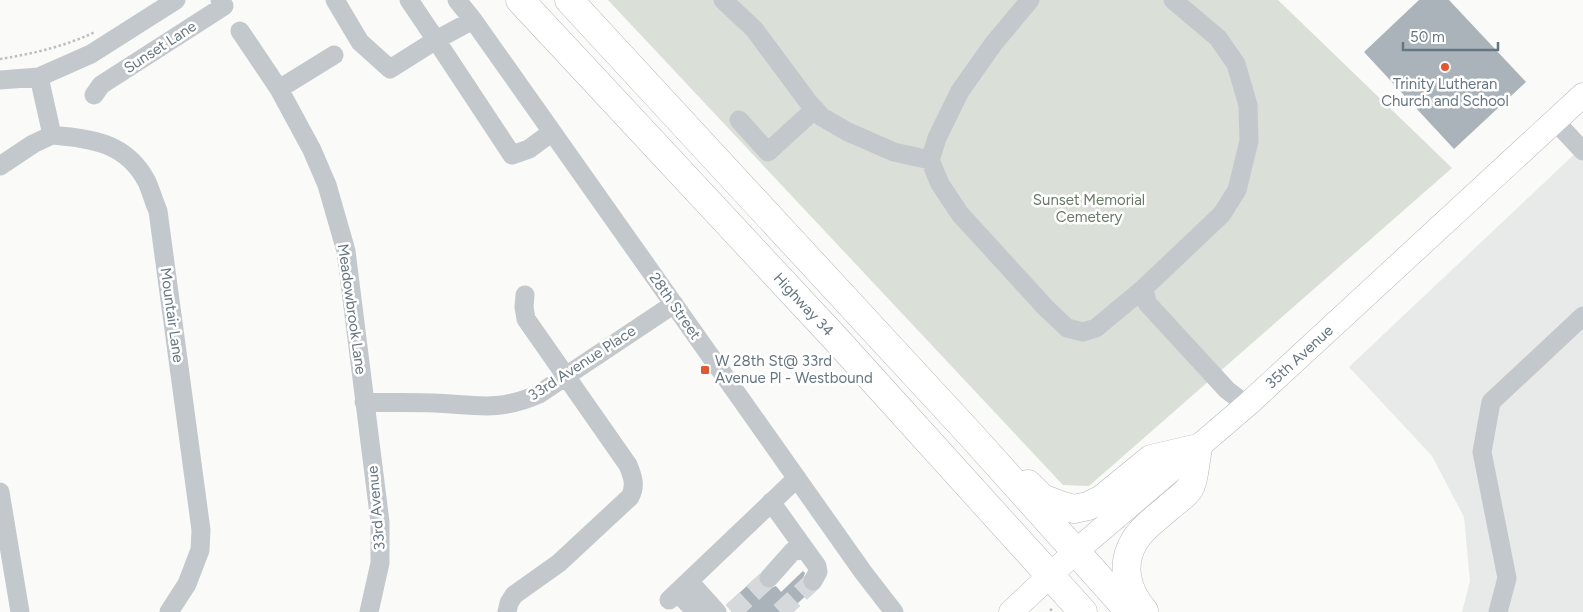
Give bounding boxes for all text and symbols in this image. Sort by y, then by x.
street label: Sunset Lane [120,17,200,77]
scale bar [1403,20,1498,52]
text: 50 m [1410,28,1445,46]
marker: Trinity Lutheran Church and School [1439,61,1451,73]
place label: Trinity Lutheran Church and School [1381,75,1509,110]
park label: Sunset Memorial Cemetery [1033,191,1145,226]
street label: Meadowbrook Lane [334,242,370,376]
street label: Mountair Lane [156,266,188,364]
street label: 28th Street [645,269,705,343]
street label: Highway 34 [770,269,838,340]
street label: 35th Avenue [1262,321,1337,392]
street label: 33rd Avenue Place [525,322,639,404]
place label: W 28th St@ 33rd Avenue Pl - Westbound [715,352,873,387]
marker: W 28th St@ 33rd Avenue Pl - Westbound [699,364,711,376]
street label: 33rd Avenue [363,465,389,551]

